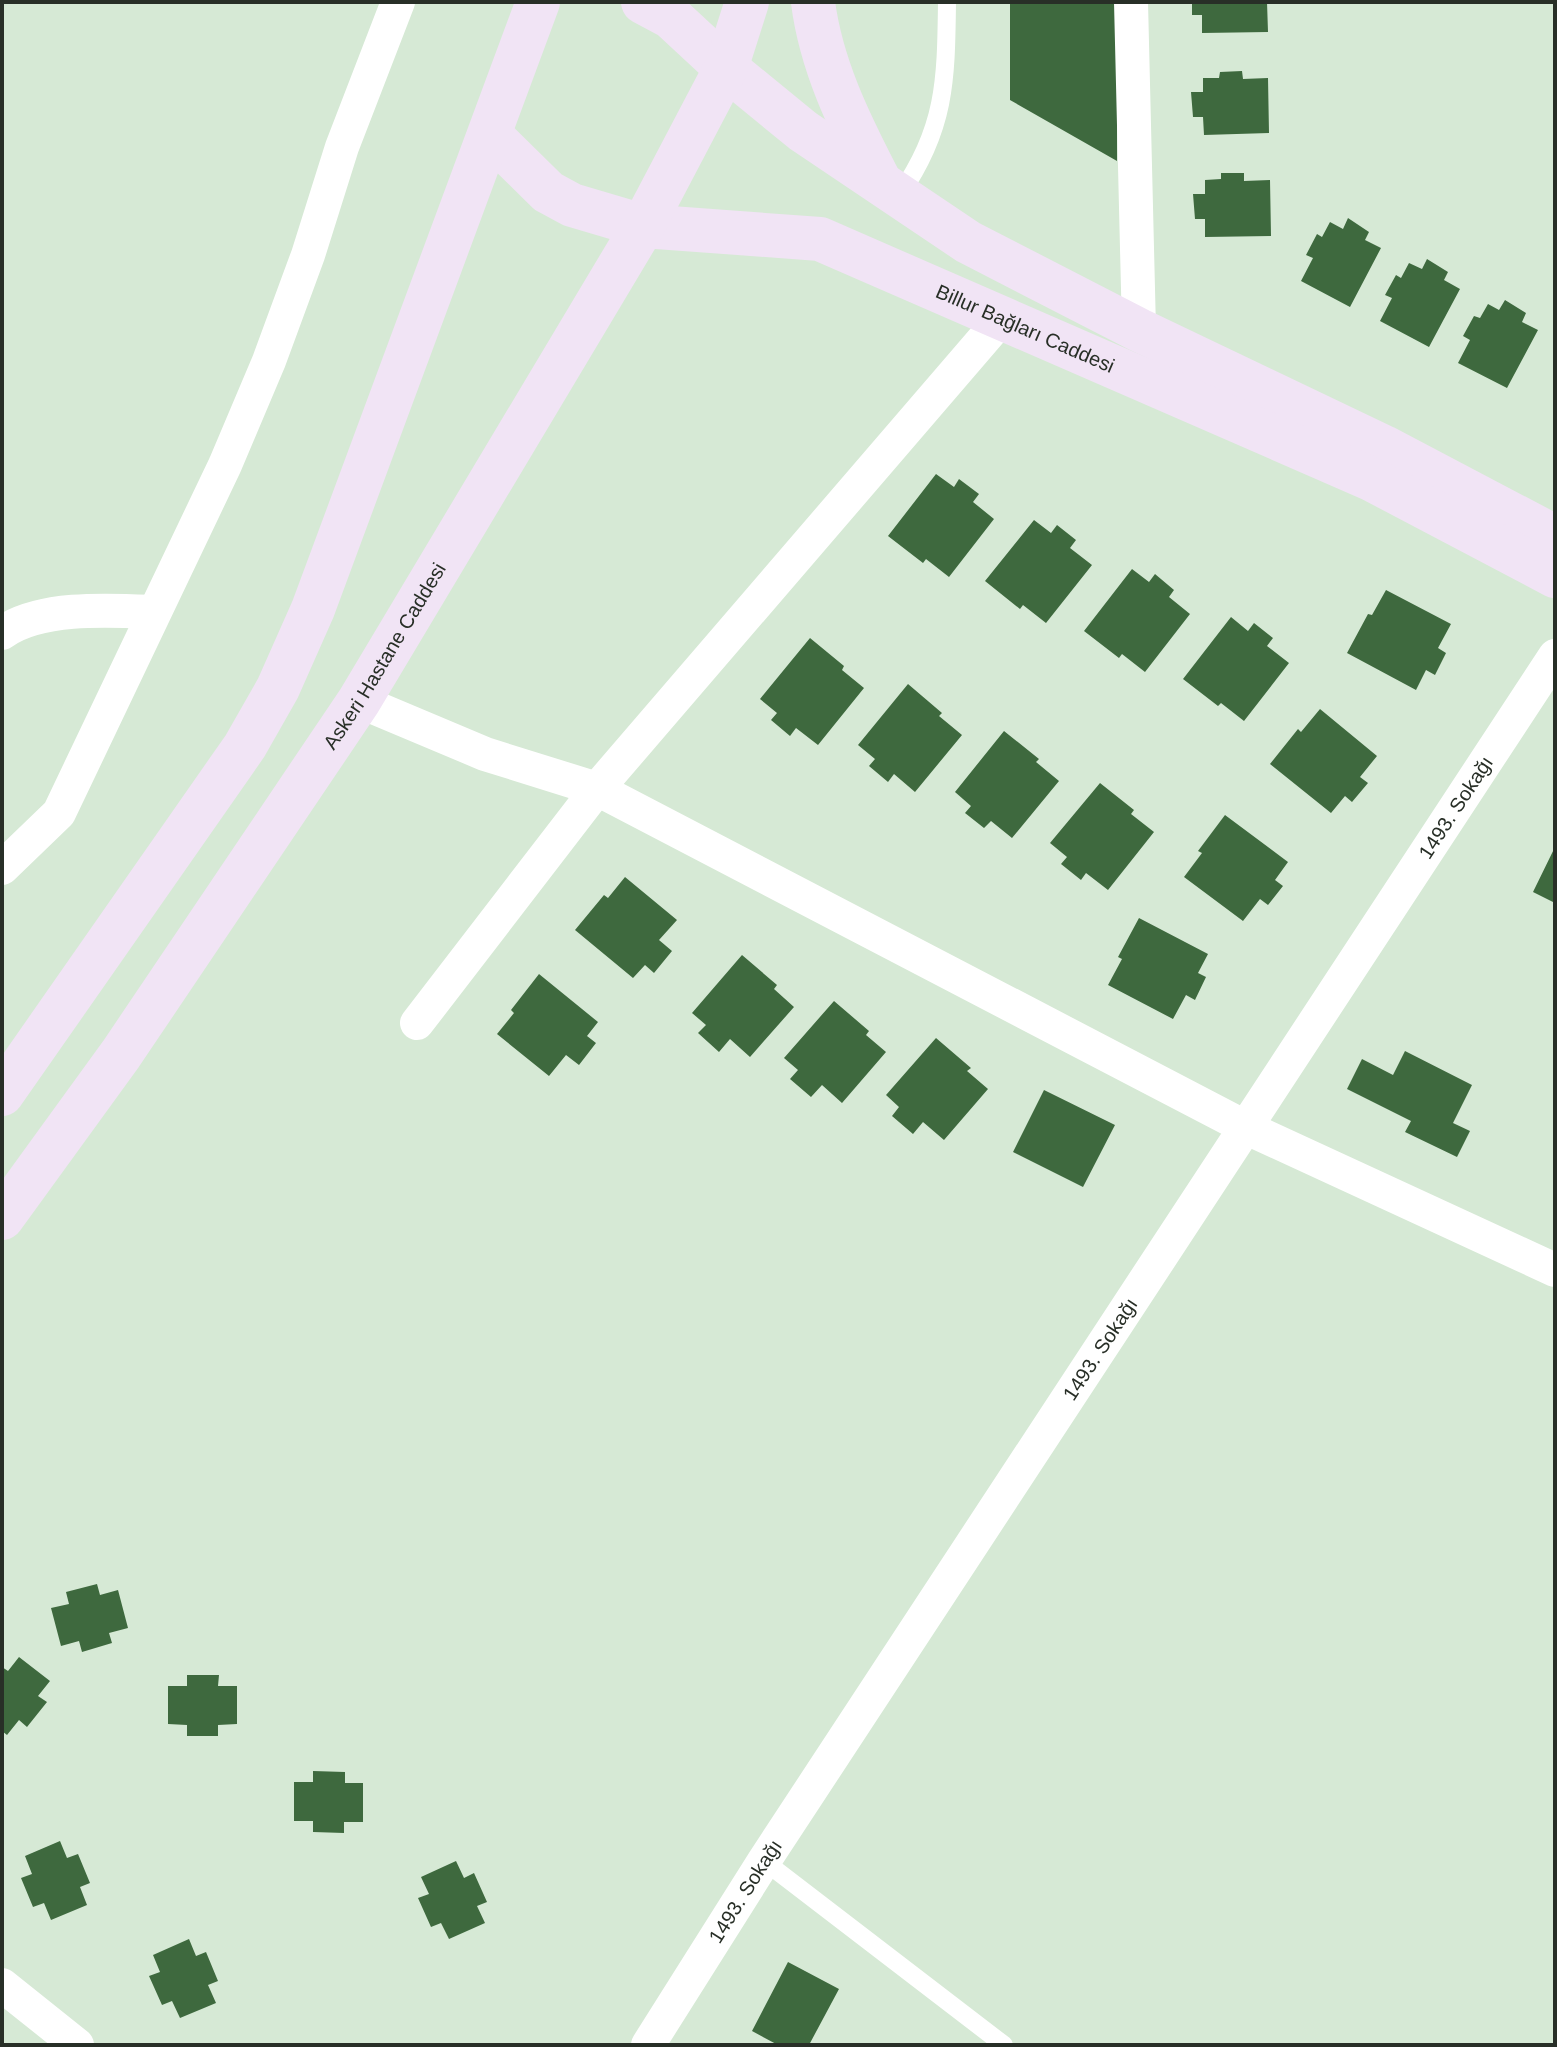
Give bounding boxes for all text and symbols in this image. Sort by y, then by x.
street label: Billur Bağları Caddesi [933,280,1118,377]
street label: Askeri Hastane Caddesi [319,559,450,753]
street label: 1493. Sokağı [1414,752,1497,863]
street label: 1493. Sokağı [1059,1294,1142,1404]
street label: 1493. Sokağı [704,1835,786,1947]

